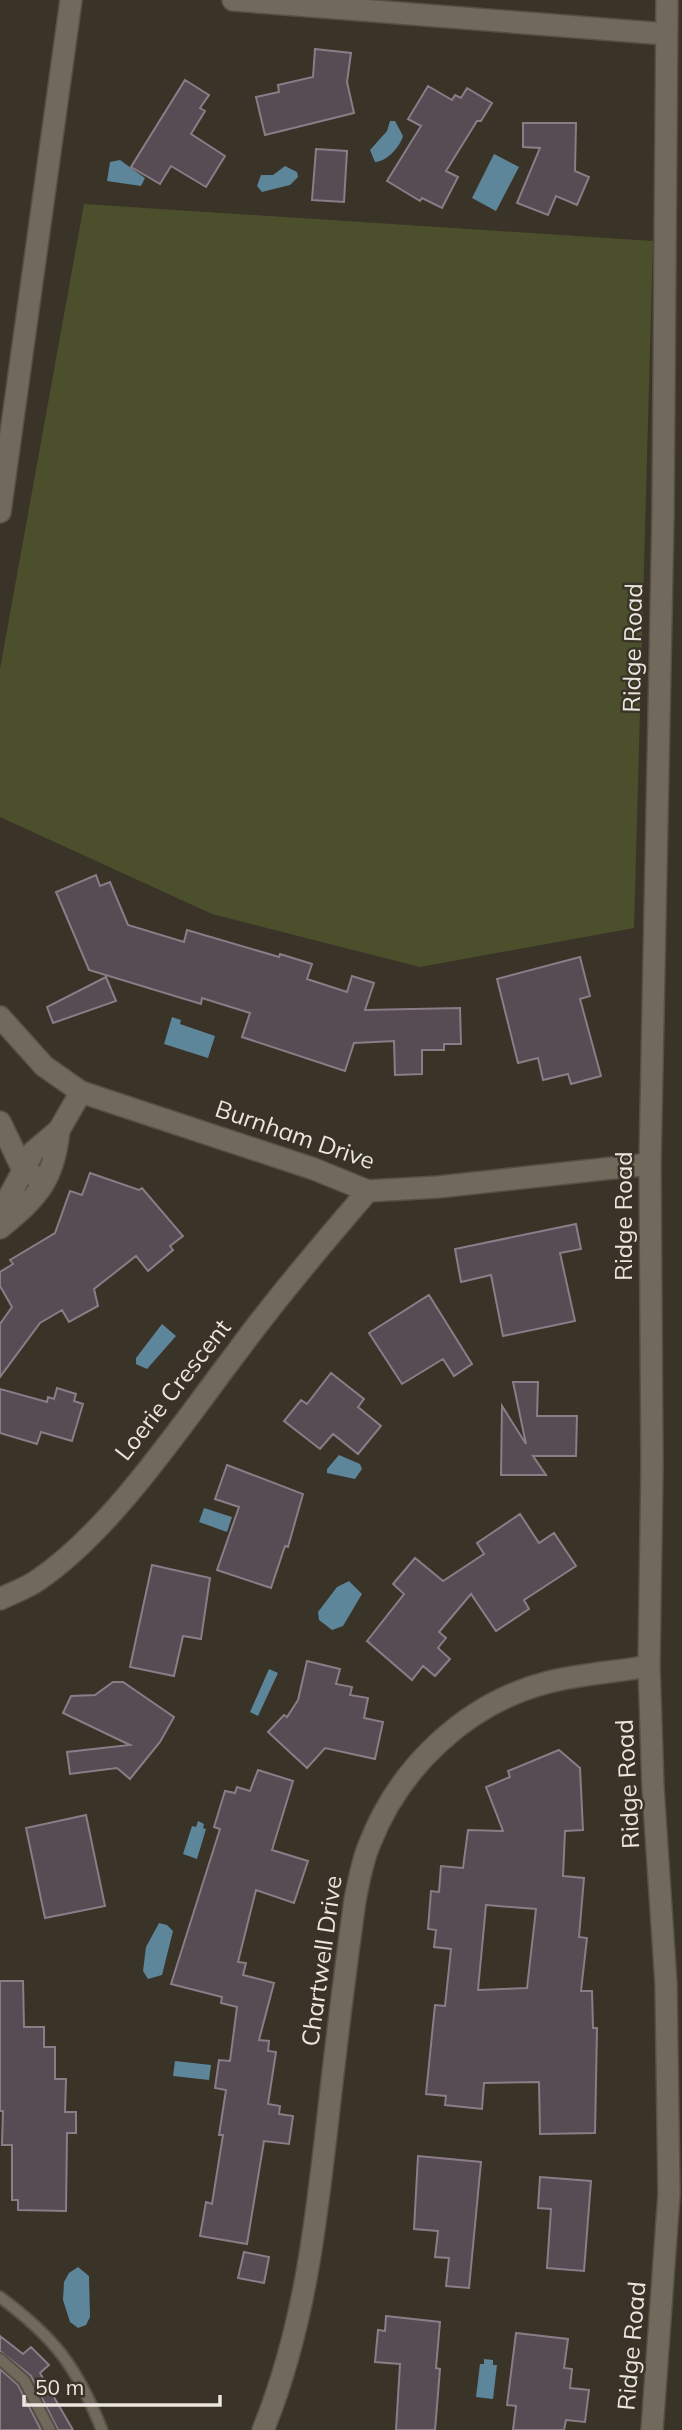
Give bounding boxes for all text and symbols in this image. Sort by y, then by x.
street label: Ridge Road [616,583,648,713]
street label: Burnham Drive [212,1093,379,1175]
street label: Ridge Road [608,1151,638,1281]
street label: Loerie Crescent [108,1313,237,1466]
street label: Ridge Road [609,1719,645,1849]
street label: Chartwell Drive [294,1874,348,2048]
street label: Ridge Road [610,2280,652,2412]
scale bar [24,2364,220,2408]
text: 50 m [35,2374,84,2400]

